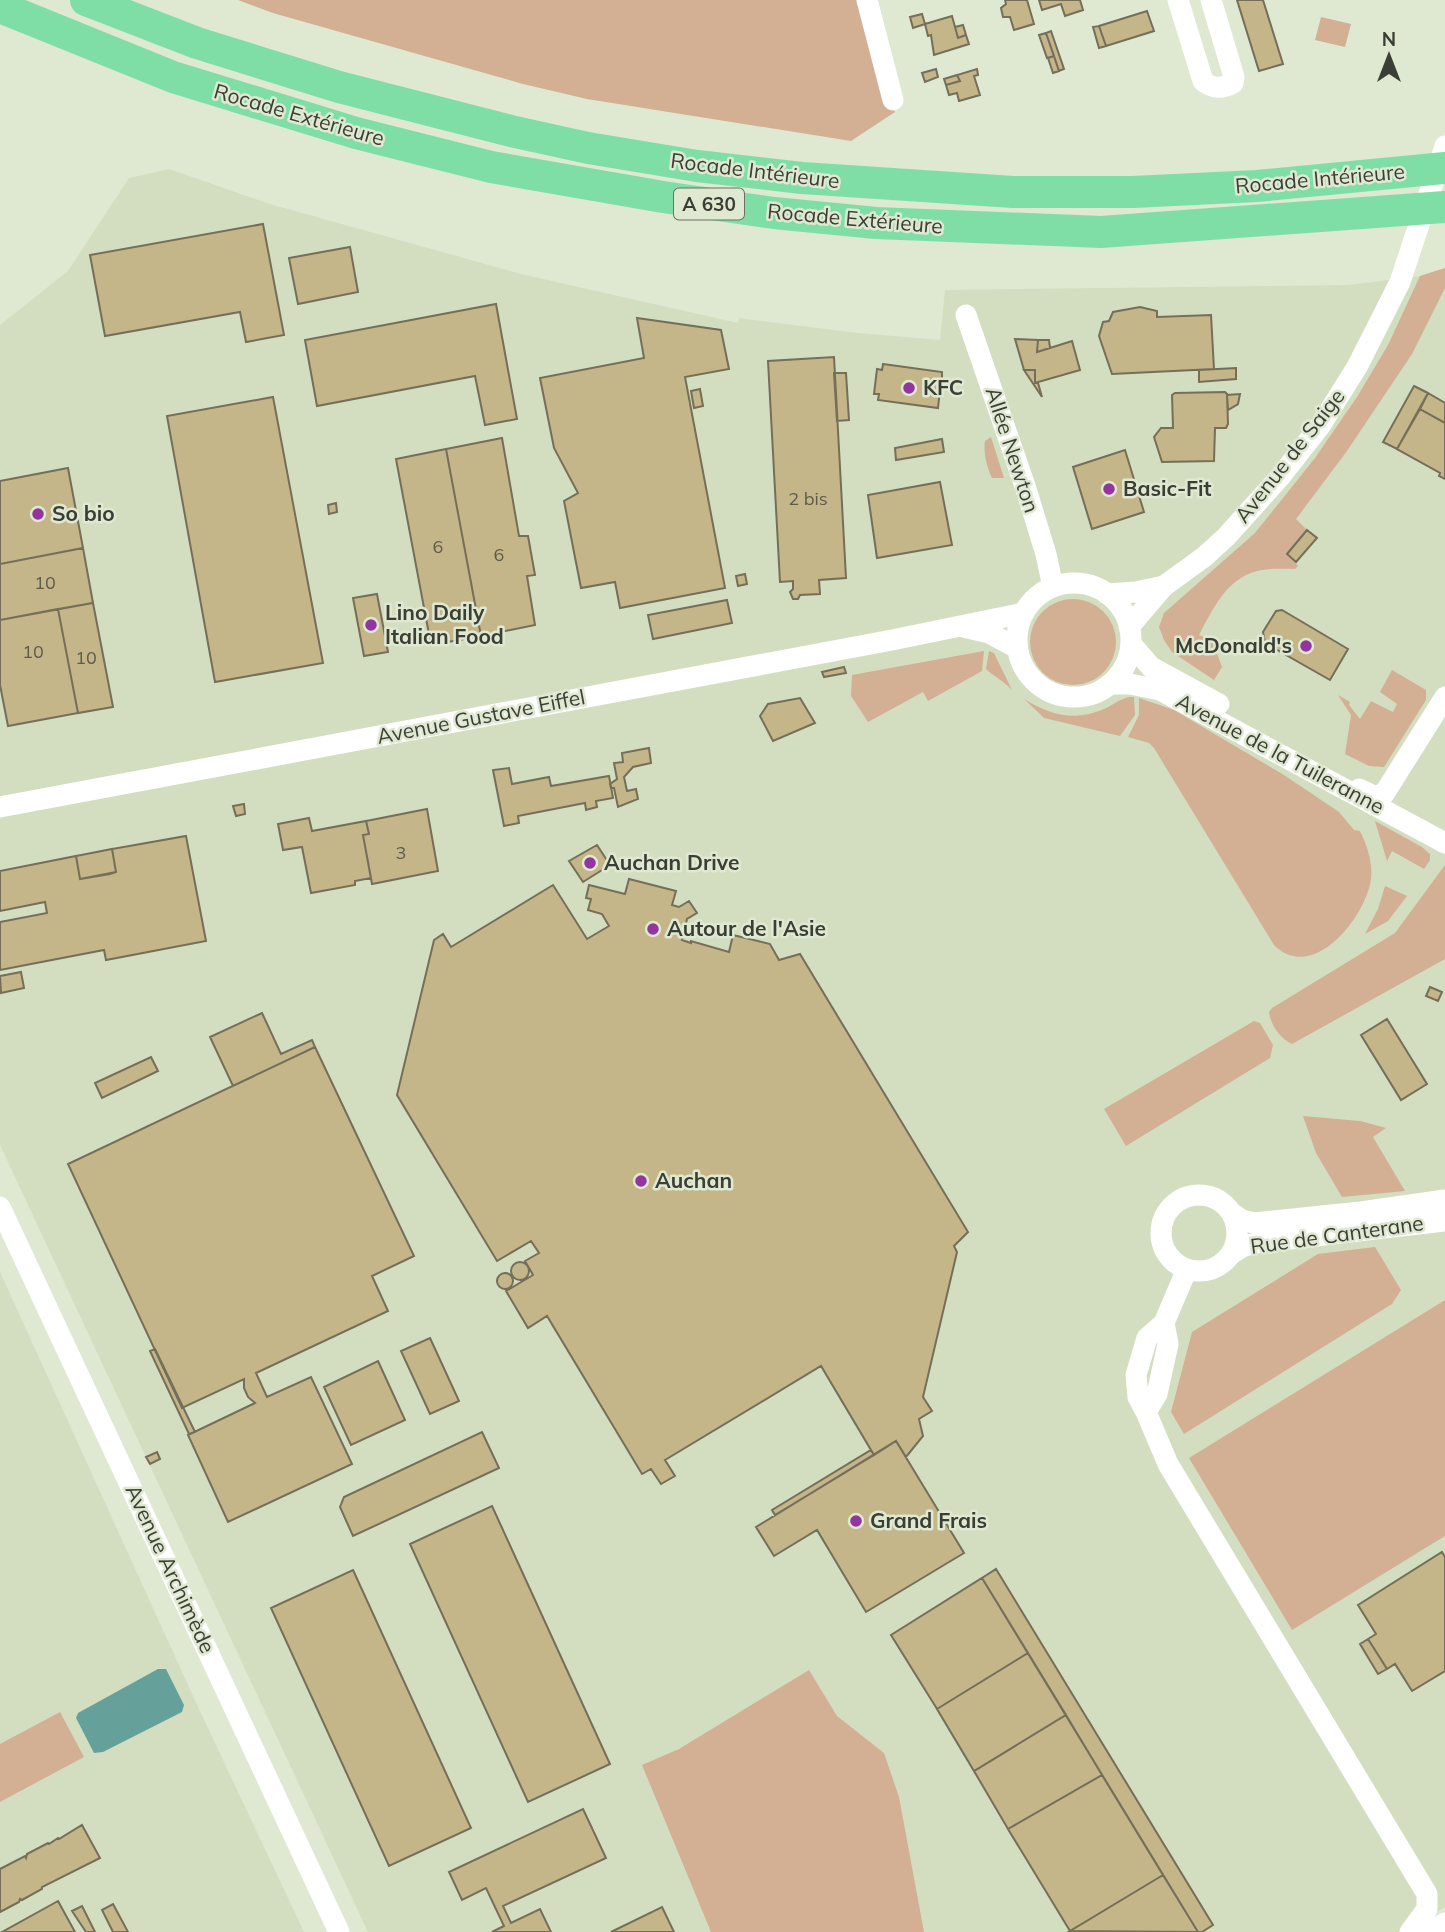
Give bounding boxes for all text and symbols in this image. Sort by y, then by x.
north arrow [1354,21,1424,91]
text: N [1382,27,1396,51]
street label: Rocade Extérieure [211,77,387,151]
street label: Rocade Intérieure [669,147,841,193]
street label: Rocade Intérieure [1234,158,1406,198]
road number: A 630 [674,188,744,220]
street label: Rocade Extérieure [766,197,944,239]
place label: KFC [923,374,963,400]
marker: KFC [901,380,917,396]
street label: Avenue de Saige [1229,383,1350,528]
street label: Allée Newton [980,384,1046,516]
place label: Basic-Fit [1123,475,1212,501]
marker: Basic-Fit [1101,481,1117,497]
house number: 2 bis [788,487,828,510]
place label: So bio [52,500,115,526]
marker: So bio [30,506,46,522]
house number: 6 [433,535,443,558]
house number: 6 [494,543,504,566]
house number: 10 [34,571,56,594]
place label: Lino Daily Italian Food [385,599,504,649]
marker: Lino Daily Italian Food [363,617,379,633]
place label: McDonald's [1175,632,1292,658]
marker: McDonald's [1298,638,1314,654]
house number: 10 [22,640,44,663]
house number: 10 [75,646,97,669]
street label: Avenue Gustave Eiffel [375,683,587,749]
street label: Avenue de la Tuileranne [1172,687,1389,819]
house number: 3 [396,841,406,864]
place label: Auchan Drive [604,849,739,875]
marker: Auchan Drive [582,855,598,871]
place label: Autour de l'Asie [667,915,826,941]
marker: Autour de l'Asie [645,921,661,937]
place label: Auchan [655,1167,732,1193]
marker: Auchan [633,1173,649,1189]
street label: Rue de Canterane [1249,1209,1425,1259]
street label: Avenue Archimède [120,1480,221,1657]
place label: Grand Frais [870,1507,987,1533]
marker: Grand Frais [848,1513,864,1529]

